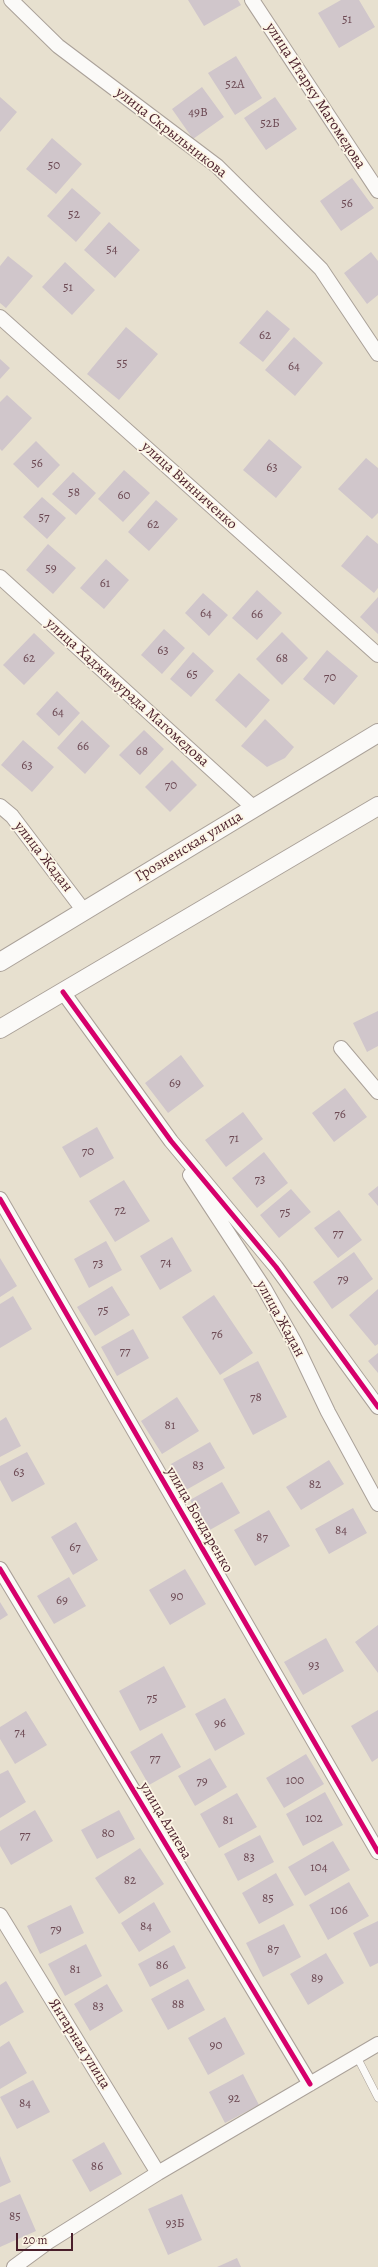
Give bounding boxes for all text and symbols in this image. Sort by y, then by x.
house number: 51 [342,12,352,28]
street label: улица Итарку Магомедова [261,19,369,173]
house number: 52А [225,77,245,93]
street label: улица Скрыльникова [112,84,230,182]
house number: 49В [188,105,208,121]
house number: 52Б [260,116,280,132]
house number: 50 [48,158,60,174]
house number: 56 [341,196,353,212]
house number: 52 [68,207,80,223]
house number: 54 [106,242,118,258]
house number: 51 [63,280,73,296]
house number: 62 [259,328,271,344]
house number: 55 [116,356,128,372]
house number: 64 [288,359,300,375]
street label: улица Винниченко [137,438,241,534]
house number: 56 [31,456,43,472]
house number: 63 [266,460,278,476]
house number: 58 [68,485,80,501]
house number: 60 [118,488,130,504]
house number: 57 [38,510,50,526]
house number: 62 [147,517,159,533]
house number: 59 [45,561,57,577]
house number: 61 [100,576,110,592]
house number: 64 [200,606,212,622]
house number: 66 [251,607,263,623]
street label: улица Хаджимурада Магомедова [42,615,212,771]
house number: 63 [157,643,169,659]
house number: 62 [23,651,35,667]
house number: 68 [276,651,288,667]
house number: 65 [186,667,198,683]
house number: 70 [324,670,336,686]
house number: 64 [52,705,64,721]
house number: 66 [77,739,89,755]
house number: 68 [136,744,148,760]
house number: 63 [21,758,33,774]
house number: 70 [165,778,177,794]
street label: Грозненская улица [132,808,246,886]
street label: улица Жадан [10,818,76,896]
house number: 69 [169,1076,181,1092]
house number: 76 [334,1107,346,1123]
house number: 71 [229,1131,239,1147]
house number: 70 [82,1144,94,1160]
house number: 73 [255,1172,265,1188]
house number: 72 [114,1203,126,1219]
house number: 75 [279,1205,291,1221]
house number: 77 [333,1226,343,1242]
house number: 74 [160,1255,172,1271]
house number: 73 [93,1256,103,1272]
house number: 79 [337,1272,349,1288]
street label: улица Жадан [252,1278,308,1360]
house number: 75 [97,1303,109,1319]
house number: 76 [211,1327,223,1343]
house number: 77 [120,1344,130,1360]
house number: 78 [250,1390,262,1406]
house number: 81 [165,1418,175,1434]
house number: 83 [192,1458,204,1474]
street label: улица Бондаренко [161,1464,237,1576]
house number: 63 [13,1465,25,1481]
house number: 82 [309,1477,321,1493]
house number: 84 [335,1523,347,1539]
house number: 87 [256,1530,268,1546]
house number: 67 [69,1540,81,1556]
house number: 90 [171,1589,183,1605]
house number: 69 [56,1593,68,1609]
house number: 93 [308,1658,320,1674]
house number: 75 [146,1691,158,1707]
house number: 96 [214,1716,226,1732]
house number: 74 [14,1725,26,1741]
house number: 77 [150,1751,160,1767]
house number: 100 [286,1773,304,1789]
house number: 79 [196,1774,208,1790]
street label: улица Алиева [135,1779,195,1863]
house number: 102 [305,1811,323,1827]
house number: 81 [223,1813,233,1829]
house number: 80 [101,1826,115,1842]
house number: 77 [20,1828,30,1844]
house number: 83 [243,1850,255,1866]
house number: 104 [310,1860,328,1876]
house number: 82 [124,1873,136,1889]
house number: 85 [262,1891,274,1907]
house number: 106 [330,1903,348,1919]
house number: 84 [140,1919,152,1935]
house number: 79 [50,1922,62,1938]
house number: 87 [267,1942,279,1958]
house number: 86 [156,1958,168,1974]
house number: 81 [70,1962,80,1978]
house number: 89 [311,1971,323,1987]
street label: Янтарная улица [44,1995,114,2093]
house number: 88 [172,1997,184,2013]
house number: 83 [92,1999,104,2015]
house number: 90 [210,2038,222,2054]
house number: 92 [228,2091,240,2107]
house number: 84 [19,2096,31,2112]
house number: 86 [91,2159,103,2175]
house number: 85 [9,2209,21,2225]
house number: 93Б [165,2216,185,2232]
scale bar [18,2225,75,2251]
text: 20 m [23,2232,47,2248]

